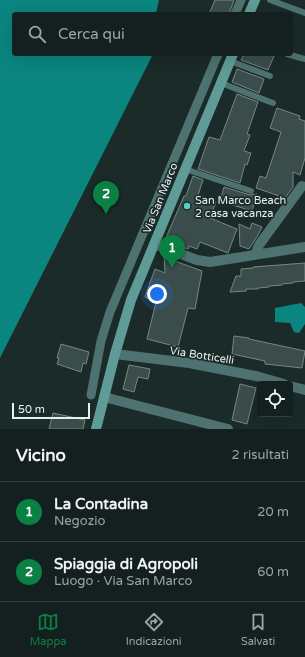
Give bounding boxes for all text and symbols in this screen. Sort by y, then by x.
search box [12,12,293,56]
icon: search [26,23,48,45]
text: Cerca qui [58,25,125,43]
street label: Via San Marco [140,161,181,235]
pin: 2 [93,181,119,214]
place label: San Marco Beach 2 casa vacanza [195,194,286,220]
marker: San Marco Beach 2 casa vacanza [182,201,192,211]
pin: 1 [159,235,185,268]
your location [147,284,167,304]
street label: Via Botticelli [169,344,235,367]
map controls [257,381,293,417]
button: locate [257,381,293,417]
scale bar [12,401,90,420]
text: 50 m [18,403,45,416]
text: Vicino [16,445,66,466]
text: 2 risultati [232,447,289,463]
text: La Contadina [54,495,148,513]
text: 1 [25,504,33,520]
text: 20 m [257,504,289,520]
text: Negozio [54,513,105,529]
text: Spiaggia di Agropoli [54,555,198,573]
text: 2 [25,564,33,580]
text: 60 m [257,564,289,580]
text: Luogo · Via San Marco [54,573,192,589]
tab: Mappa [30,611,67,648]
tab: Indicazioni [126,611,182,648]
tab: Salvati [241,611,275,648]

